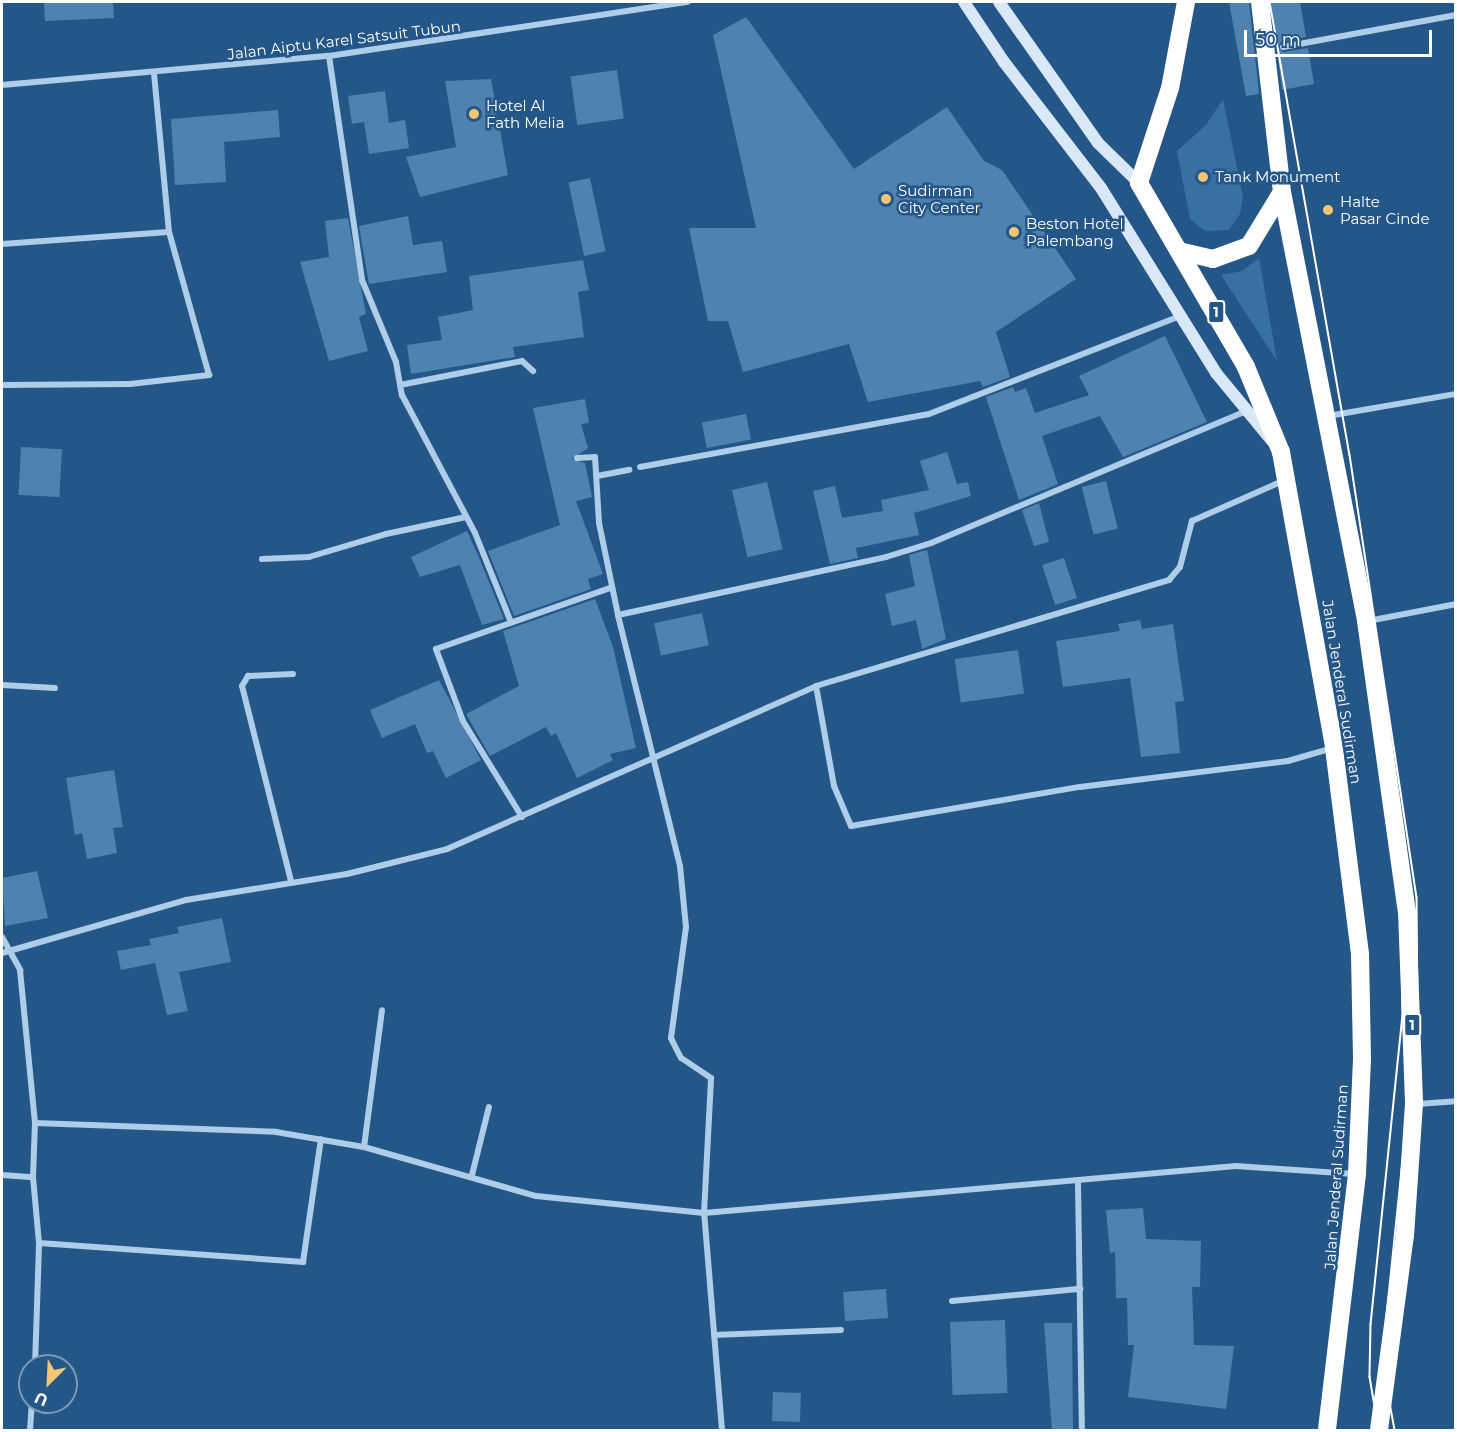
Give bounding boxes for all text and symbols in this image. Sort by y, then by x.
street label: Jalan Aiptu Karel Satsuit Tubun [226,17,462,63]
scale bar [1247,18,1434,56]
text: 50 m [1255,29,1301,51]
place label: Hotel Al Fath Melia [486,96,564,131]
marker: Hotel Al Fath Melia [467,107,481,121]
place label: Tank Monument [1215,168,1340,186]
marker: Tank Monument [1196,170,1210,184]
place label: Sudirman City Center [898,181,981,216]
marker: Sudirman City Center [879,192,893,206]
place label: Halte Pasar Cinde [1340,192,1430,227]
marker: Halte Pasar Cinde [1321,203,1335,217]
place label: Beston Hotel Palembang [1026,214,1123,249]
marker: Beston Hotel Palembang [1007,225,1021,239]
road number: 1 [1207,301,1225,323]
street label: Jalan Jenderal Sudirman [1319,599,1365,785]
road number: 1 [1403,1014,1421,1036]
street label: Jalan Jenderal Sudirman [1321,1084,1351,1270]
north arrow [18,1354,78,1414]
text: U [32,1388,51,1410]

